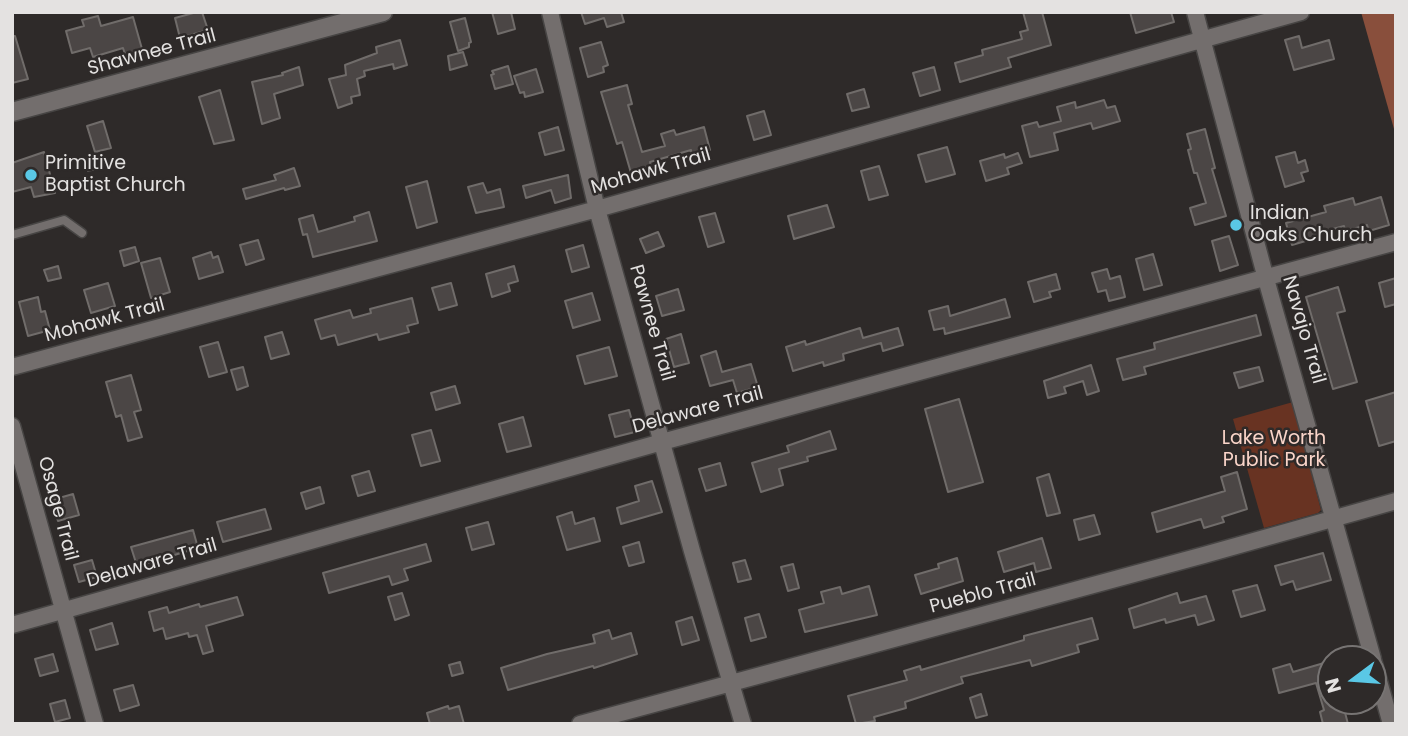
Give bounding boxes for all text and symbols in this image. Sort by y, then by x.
street label: Shawnee Trail [85,25,219,81]
street label: Mohawk Trail [588,144,714,200]
place label: Primitive Baptist Church [45,153,186,197]
marker: Primitive Baptist Church [23,167,39,183]
place label: Indian Oaks Church [1250,203,1372,247]
marker: Indian Oaks Church [1228,217,1244,233]
street label: Pawnee Trail [624,262,678,384]
street label: Navajo Trail [1277,273,1329,387]
street label: Mohawk Trail [42,294,168,348]
street label: Delaware Trail [630,383,766,439]
park label: Lake Worth Public Park [1222,428,1326,472]
street label: Osage Trail [32,454,82,564]
street label: Delaware Trail [84,534,220,594]
street label: Pueblo Trail [927,569,1039,619]
north arrow [1317,645,1387,715]
text: N [1318,675,1348,696]

